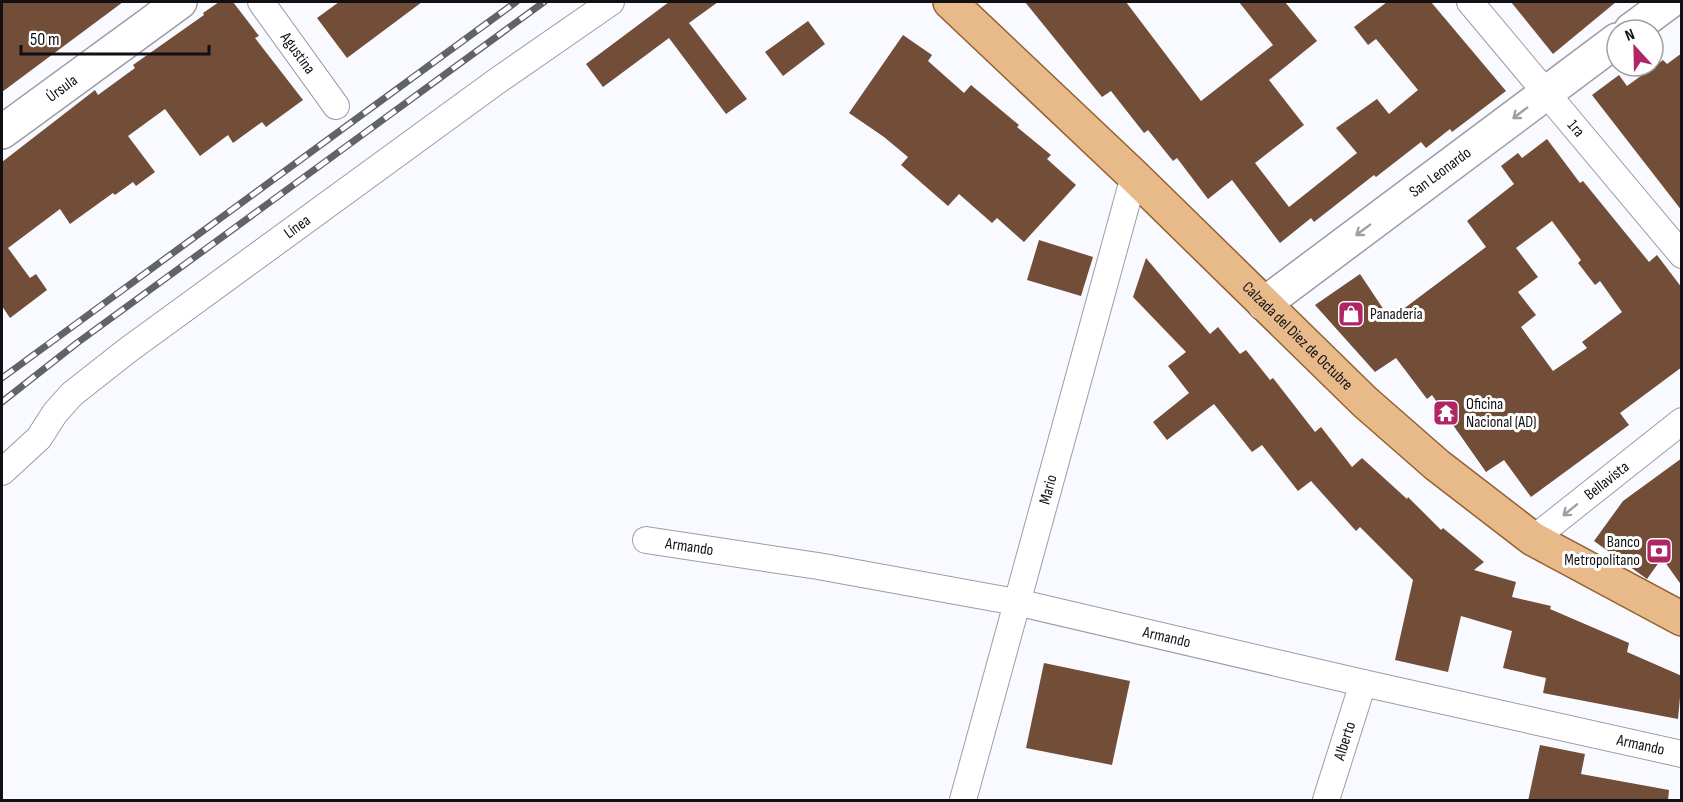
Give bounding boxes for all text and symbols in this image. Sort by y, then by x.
scale bar [21,18,208,56]
north arrow [1605,18,1665,78]
text: N [1622,25,1637,46]
street label: Agustina [276,28,319,78]
text: 50 m [30,29,60,50]
street label: Úrsula [42,71,81,106]
one-way arrow [1512,106,1528,119]
street label: 1ra [1563,116,1589,141]
street label: San Leonardo [1406,143,1475,201]
street label: Línea [280,211,314,243]
one-way arrow [1356,223,1372,236]
street label: Calzada del Diez de Octubre [1238,278,1357,394]
shop icon: Panadería [1336,299,1366,329]
place label: Panadería [1370,305,1423,324]
place label: Oficina Nacional (AD) [1466,395,1537,432]
temple icon: Oficina Nacional (AD) [1431,398,1461,428]
street label: Bellavista [1581,457,1633,504]
street label: Mario [1035,473,1061,506]
one-way arrow [1562,503,1578,516]
street label: Armando [663,533,715,560]
place label: Banco Metropolitano [1564,533,1640,570]
bank icon: Banco Metropolitano [1644,536,1674,566]
street label: Armando [1140,622,1192,652]
street label: Alberto [1329,719,1360,763]
street label: Armando [1614,730,1666,759]

